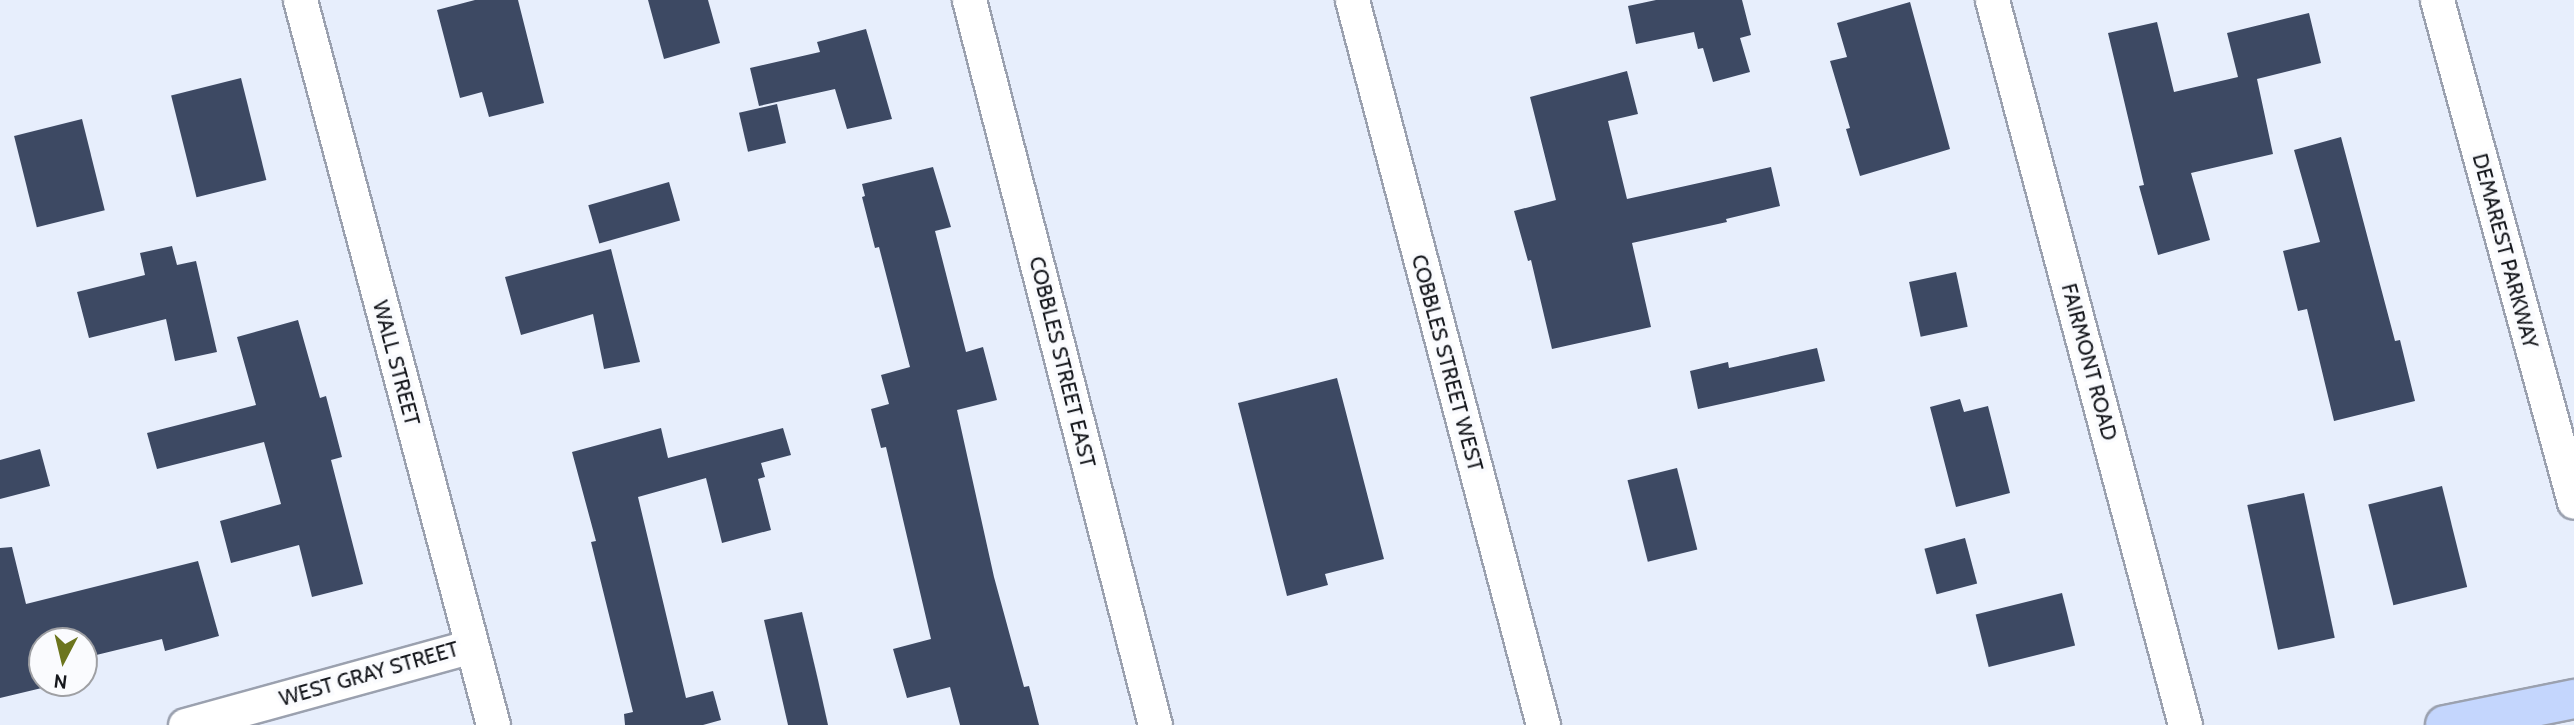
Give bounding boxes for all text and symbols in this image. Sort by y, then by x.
street label: DEMAREST PARKWAY [2467,151,2543,351]
street label: COBBLES STREET WEST [1406,252,1488,474]
street label: COBBLES STREET EAST [1024,254,1100,470]
street label: FAIRMONT ROAD [2056,281,2122,443]
street label: WALL STREET [367,298,425,428]
north arrow [28,627,98,697]
street label: WEST GRAY STREET [276,636,462,712]
text: N [53,669,69,694]

